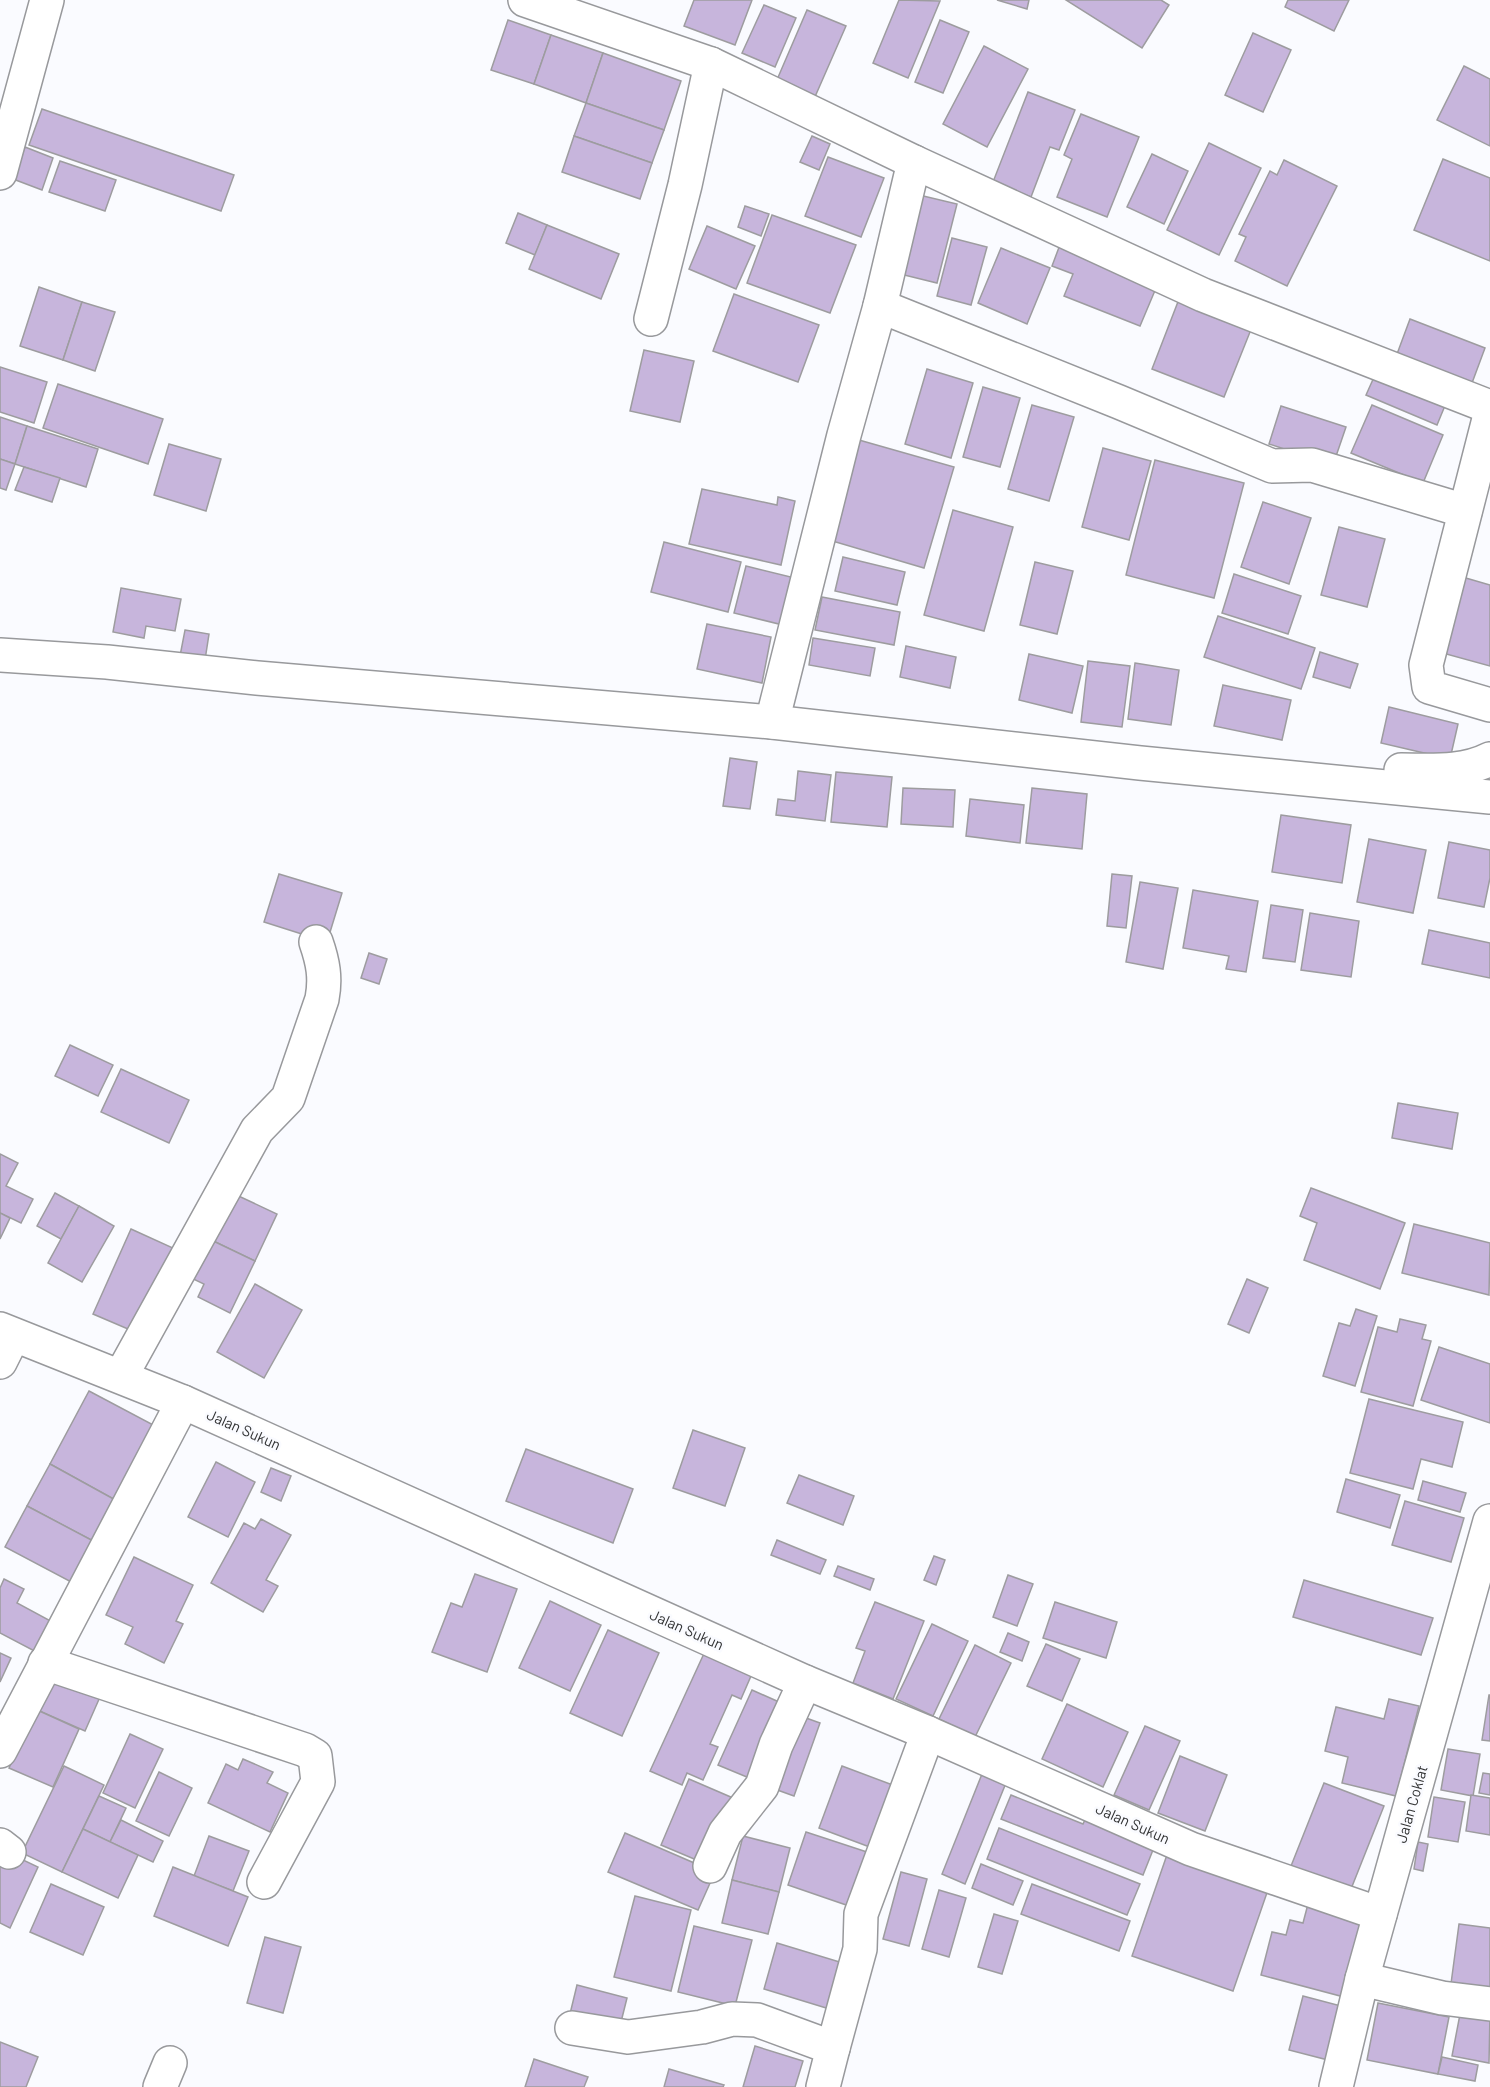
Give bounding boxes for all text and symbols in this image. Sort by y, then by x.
street label: Jalan Sukun [204,1405,284,1453]
street label: Jalan Sukun [647,1605,727,1653]
street label: Jalan Coklat [1391,1763,1431,1845]
street label: Jalan Sukun [1093,1799,1173,1847]

